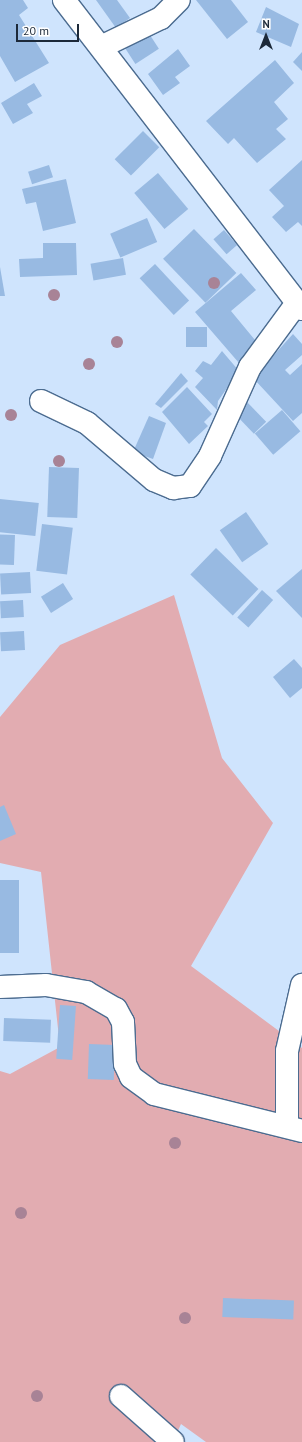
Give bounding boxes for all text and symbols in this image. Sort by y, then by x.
scale bar [18,16,81,42]
north arrow [246,16,286,56]
text: N [262,17,270,31]
text: 20 m [23,23,49,38]

